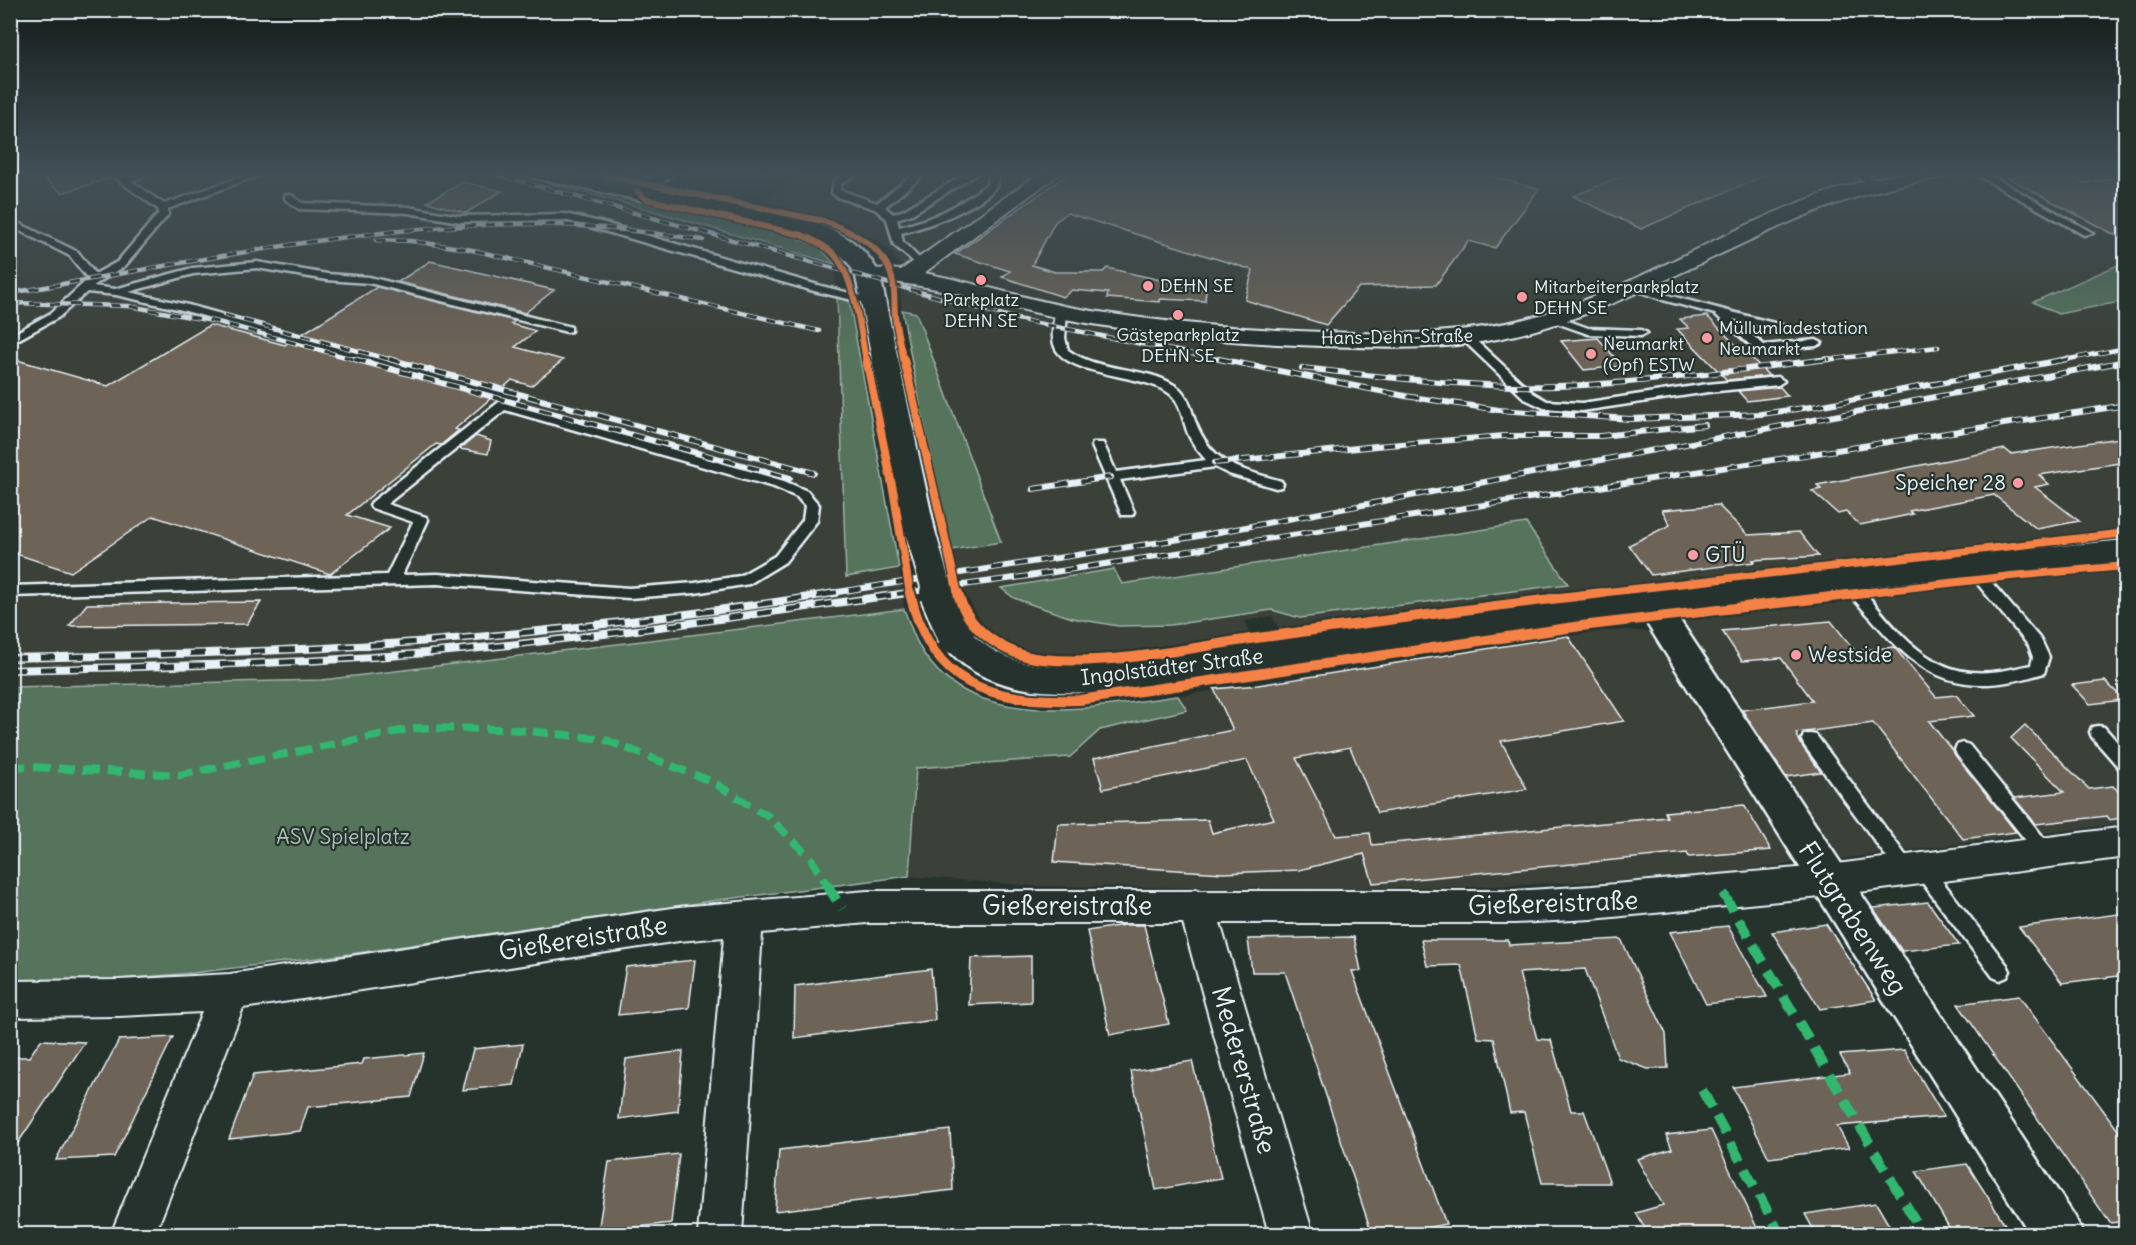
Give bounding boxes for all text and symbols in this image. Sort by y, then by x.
marker: Parkplatz DEHN SE [974,273,988,287]
place label: DEHN SE [1160,274,1233,297]
place label: Mitarbeiterparkplatz DEHN SE [1534,275,1700,319]
marker: DEHN SE [1141,279,1155,293]
place label: Parkplatz DEHN SE [943,288,1020,332]
marker: Mitarbeiterparkplatz DEHN SE [1515,290,1529,304]
marker: Gästeparkplatz DEHN SE [1171,308,1185,322]
place label: Müllumladestation Neumarkt [1719,316,1868,360]
place label: Gästeparkplatz DEHN SE [1116,323,1240,367]
street label: Hans-Dehn-Straße [1321,324,1473,349]
marker: Müllumladestation Neumarkt [1700,331,1714,345]
place label: Neumarkt (Opf) ESTW [1603,332,1695,376]
marker: Neumarkt (Opf) ESTW [1584,347,1598,361]
place label: Speicher 28 [1895,469,2006,496]
marker: Speicher 28 [2011,476,2025,490]
place label: GTÜ [1705,541,1746,568]
marker: GTÜ [1686,548,1700,562]
place label: Westside [1808,641,1892,668]
street label: Ingolstädter Straße [1079,642,1265,691]
marker: Westside [1789,648,1803,662]
park label: ASV Spielplatz [276,823,410,850]
street label: Flutgrabenweg [1792,835,1915,1001]
street label: Gießereistraße [1467,883,1639,922]
street label: Gießereistraße [982,889,1152,922]
street label: Gießereistraße [496,908,670,967]
street label: Medererstraße [1205,982,1284,1157]

